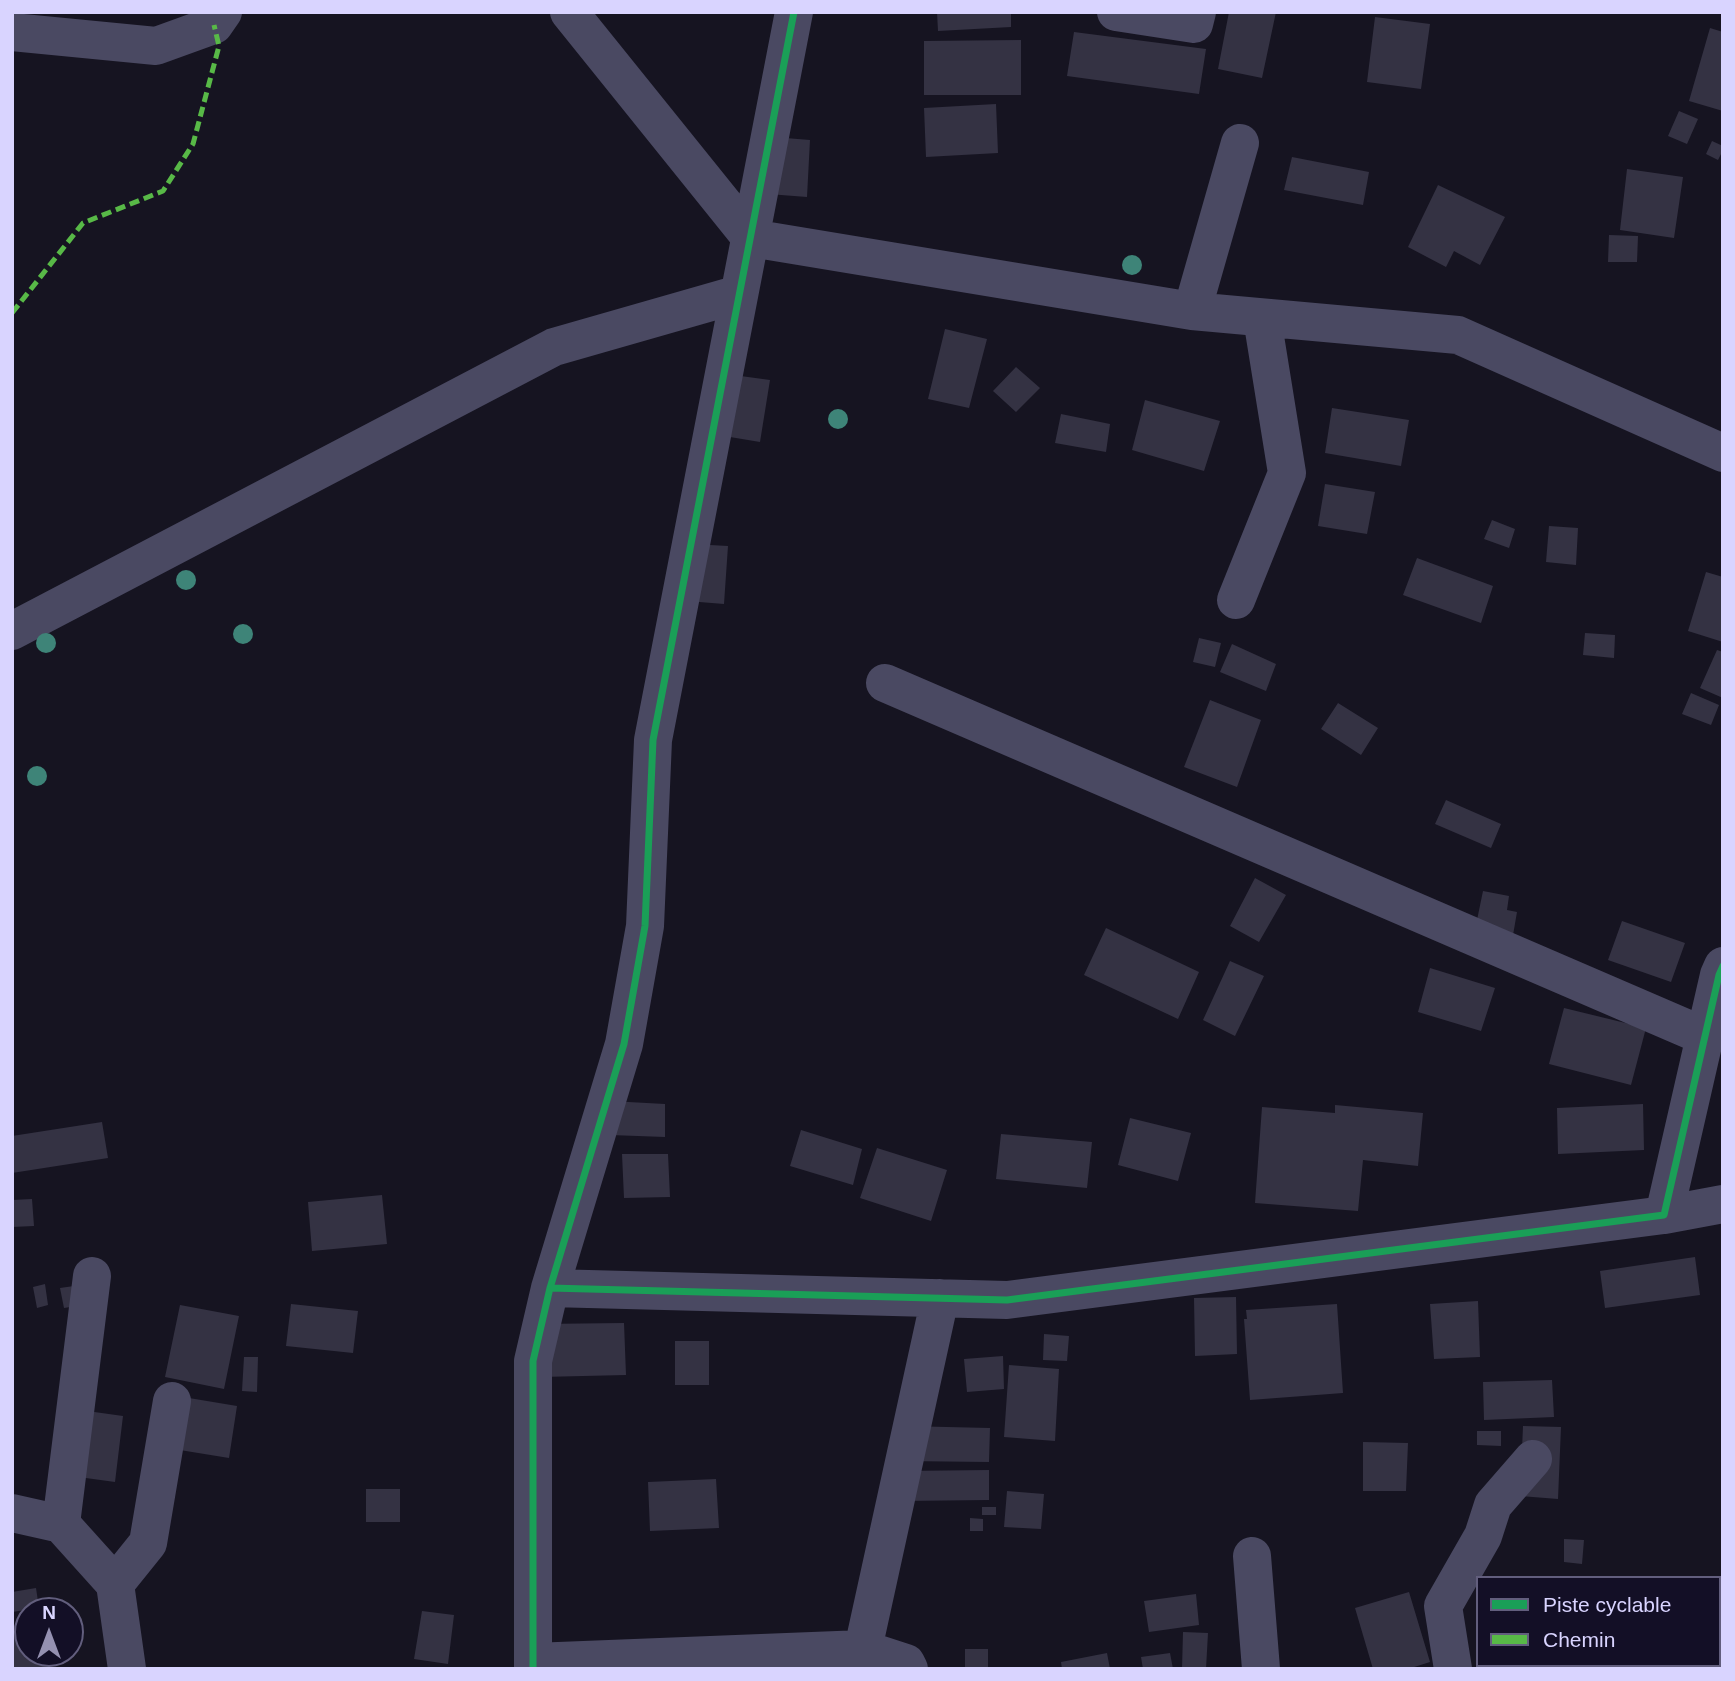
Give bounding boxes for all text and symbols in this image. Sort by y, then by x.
legend [1476,1576,1721,1667]
text: Piste cyclable [1543,1593,1671,1616]
north arrow [14,1597,84,1667]
text: N [42,1602,56,1623]
text: Chemin [1543,1628,1615,1651]

